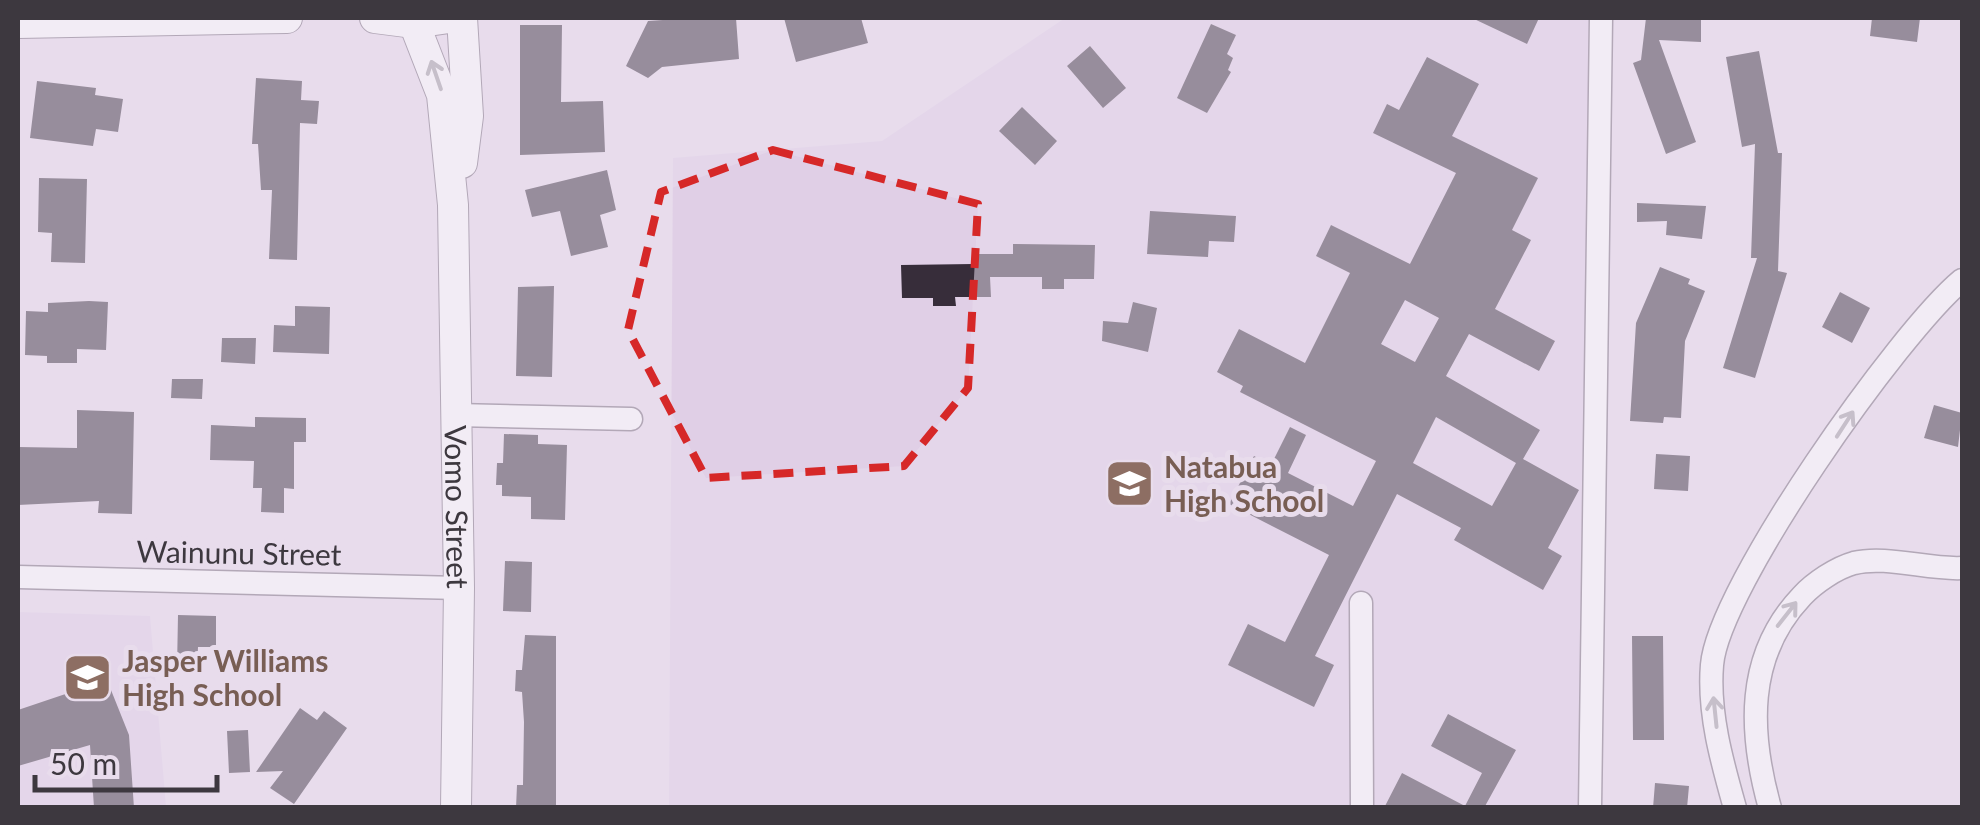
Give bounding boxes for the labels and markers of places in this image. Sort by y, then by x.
place label: Natabua High School [1164,448,1324,518]
school or university icon: Natabua High School [1103,457,1155,509]
place label: Jasper Williams High School [122,642,329,712]
school or university icon: Jasper Williams High School [61,651,113,703]

